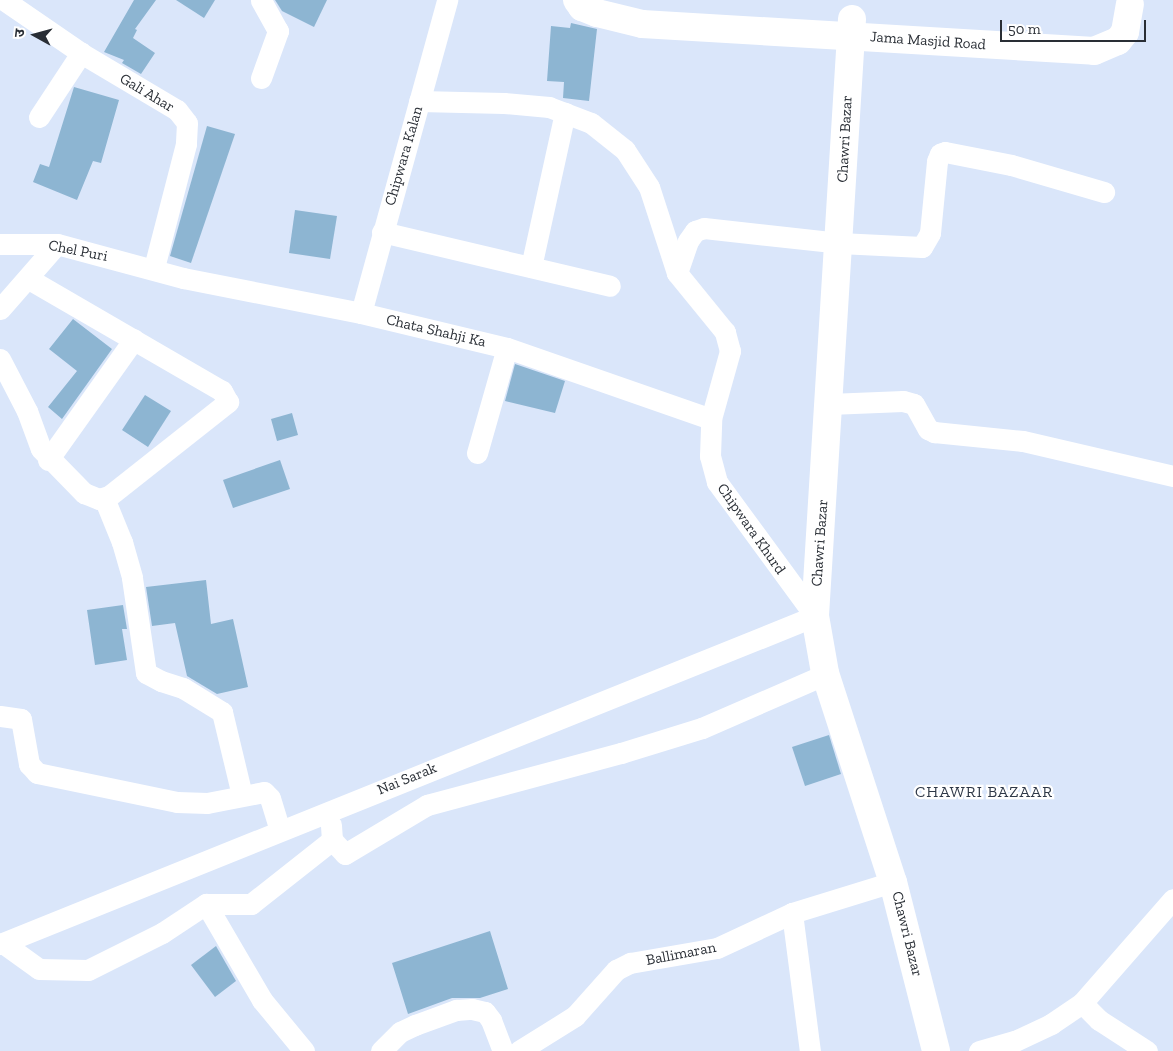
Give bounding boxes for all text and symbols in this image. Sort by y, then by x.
north arrow [10,10,60,60]
scale bar [1003,10,1149,42]
text: 50 m [1008,20,1041,38]
text: उ [11,28,29,38]
street label: Jama Masjid Road [869,28,987,54]
street label: Gali Ahar [116,70,178,116]
street label: Chawri Bazar [834,95,856,183]
street label: Chipwara Kalan [381,104,427,208]
street label: Chel Puri [47,236,109,266]
street label: Chata Shahji Ka [384,311,488,351]
street label: Chipwara Khurd [713,480,789,578]
street label: Chawri Bazar [808,499,832,587]
street label: Nai Sarak [375,759,439,799]
district label: CHAWRI BAZAAR [913,782,1055,802]
street label: Chawri Bazar [888,889,926,979]
street label: Ballimaran [645,938,717,970]

